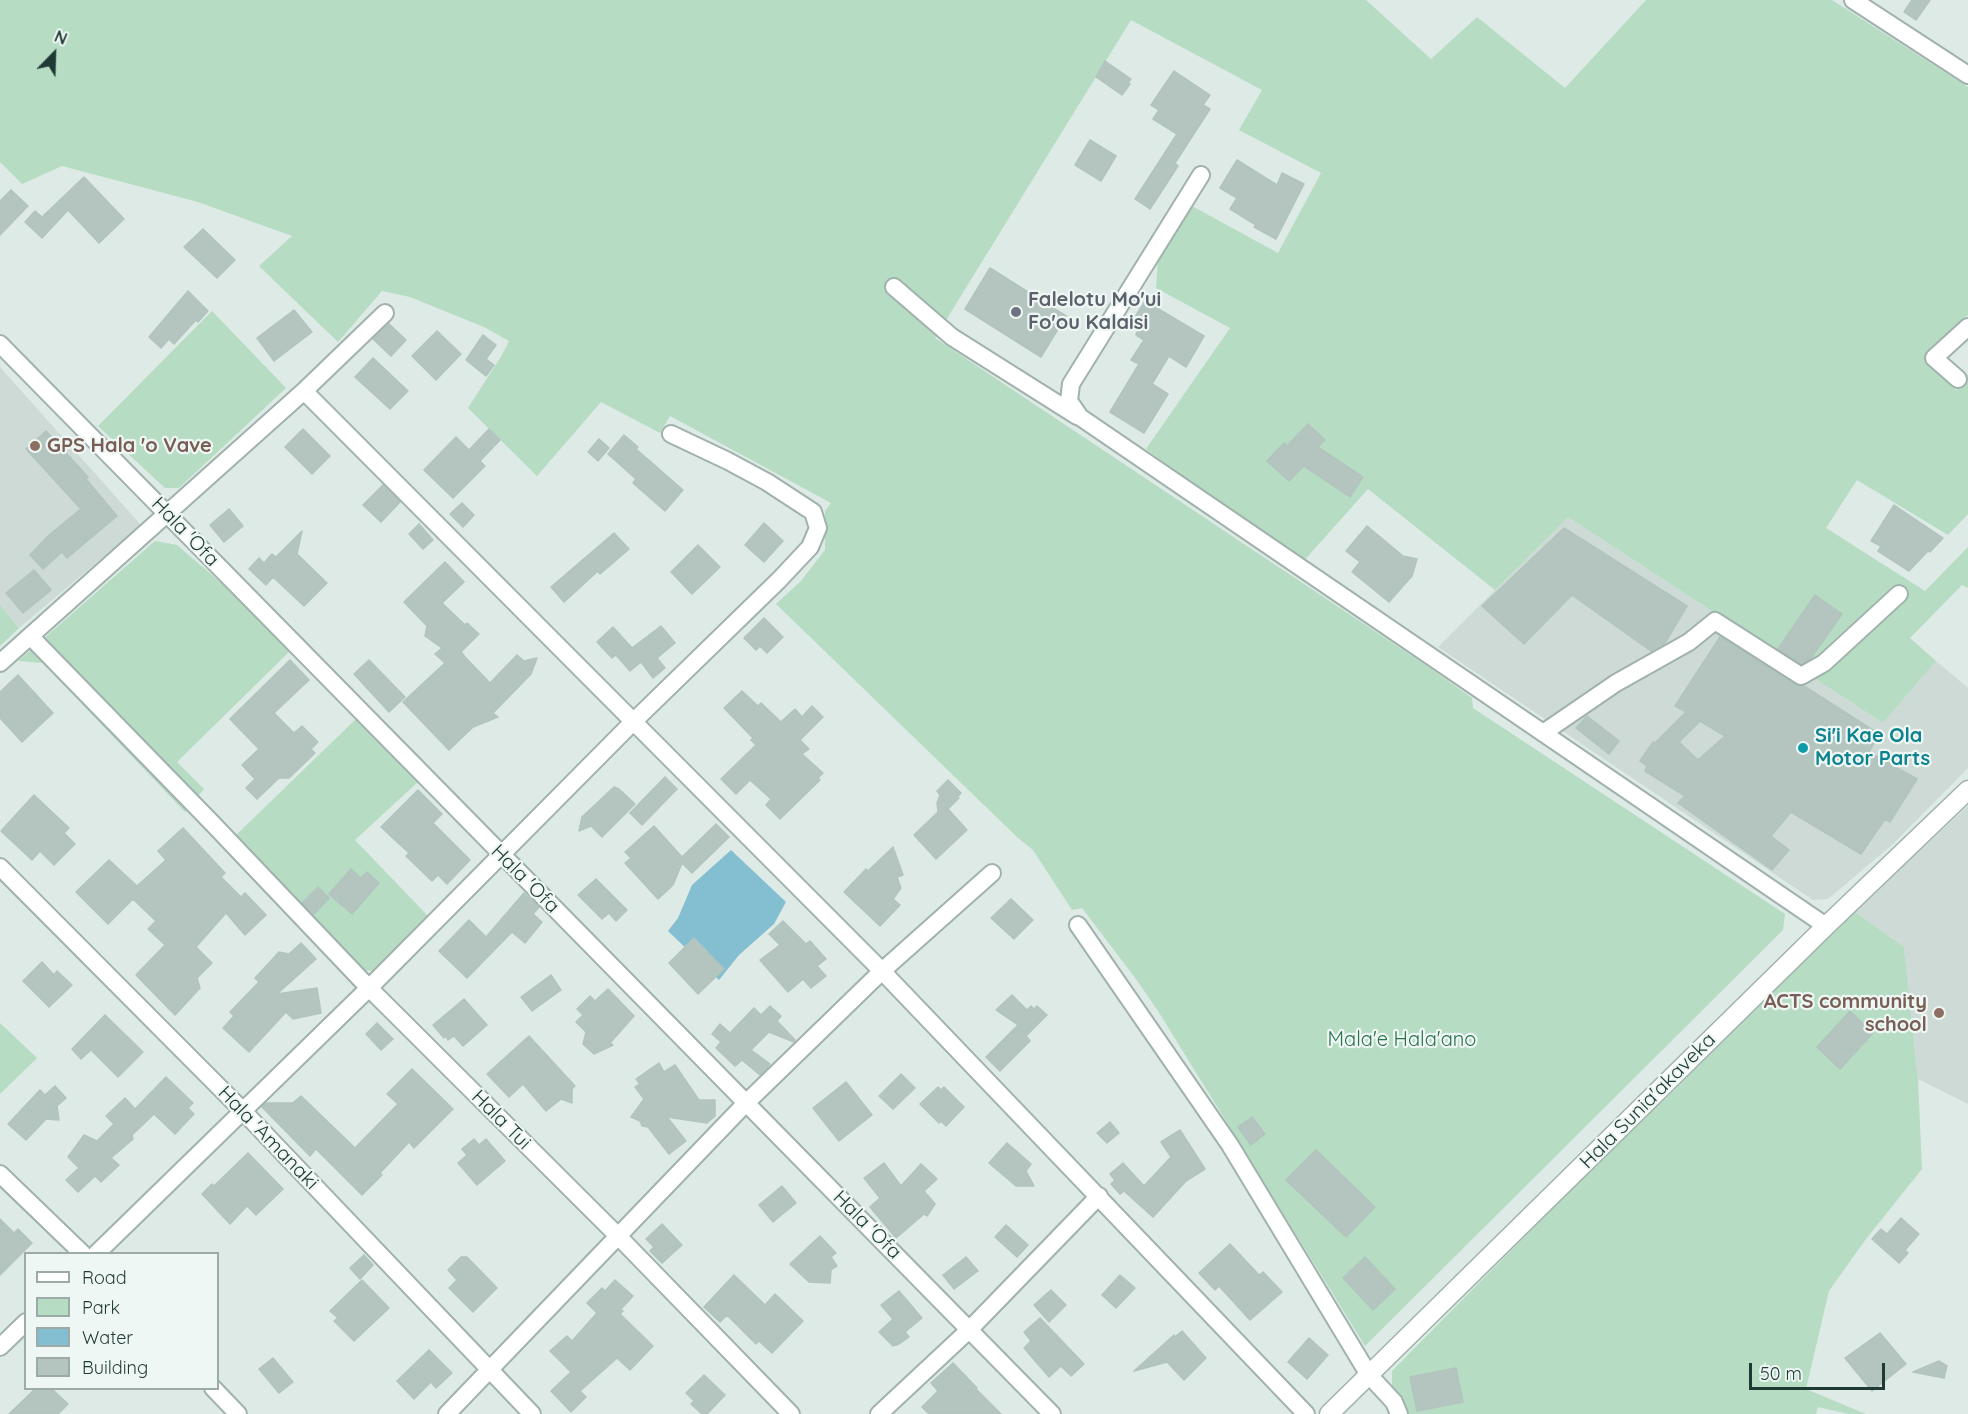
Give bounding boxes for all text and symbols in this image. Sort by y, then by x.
north arrow [24,24,84,84]
text: N [52,26,70,49]
place label: Falelotu Mo'ui Fo'ou Kalaisi [1028,288,1161,335]
marker: Falelotu Mo'ui Fo'ou Kalaisi [1009,305,1023,319]
place label: GPS Hala 'o Vave [47,434,212,458]
marker: GPS Hala 'o Vave [28,439,42,453]
street label: Hala 'Ofa [146,492,224,572]
place label: Si'i Kae Ola Motor Parts [1815,724,1930,771]
marker: Si'i Kae Ola Motor Parts [1796,741,1810,755]
street label: Hala 'Ofa [486,840,564,918]
place label: ACTS community school [1764,990,1927,1037]
marker: ACTS community school [1932,1006,1946,1020]
park label: Mala'e Hala'ano [1328,1028,1476,1052]
street label: Hala Sunia'akaveka [1575,1028,1721,1174]
street label: Hala 'Amanaki [213,1081,323,1195]
street label: Hala Tui [466,1085,536,1155]
street label: Hala 'Ofa [828,1186,906,1264]
legend [24,1252,219,1390]
text: Road [82,1266,127,1289]
text: Park [82,1296,120,1319]
text: Water [82,1326,133,1349]
scale bar [1752,1351,1888,1389]
text: Building [82,1356,148,1379]
text: 50 m [1760,1362,1802,1385]

